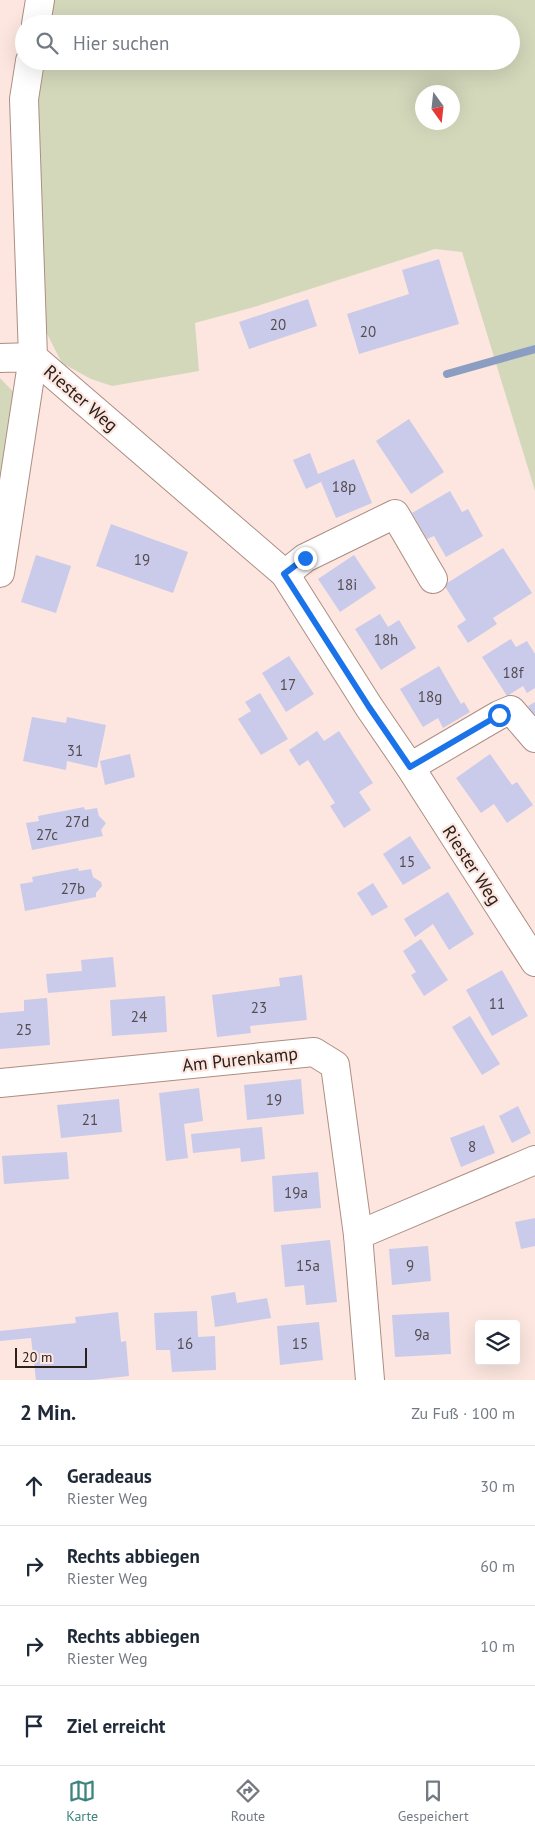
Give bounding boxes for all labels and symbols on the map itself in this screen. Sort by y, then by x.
north arrow [415,85,460,130]
house number: 20 [270,315,286,334]
house number: 20 [360,322,376,341]
street label: Riester Weg [39,360,123,436]
house number: 18p [332,477,356,496]
route end [294,547,317,570]
house number: 19 [134,550,150,569]
house number: 18i [337,575,357,594]
house number: 18h [374,630,398,649]
house number: 18f [502,663,525,682]
house number: 17 [280,675,296,694]
house number: 18g [418,687,442,706]
route start [488,704,511,727]
house number: 31 [67,741,83,760]
house number: 27d [65,812,89,831]
street label: Riester Weg [438,821,506,909]
house number: 27c [36,825,58,844]
house number: 15 [399,852,415,871]
house number: 27b [61,879,85,898]
house number: 11 [489,994,505,1013]
house number: 23 [251,998,267,1017]
house number: 24 [131,1007,147,1026]
house number: 25 [16,1020,32,1039]
street label: Am Purenkamp [181,1041,299,1077]
house number: 19 [266,1090,282,1109]
house number: 21 [82,1110,98,1129]
house number: 8 [468,1137,476,1156]
house number: 19a [284,1183,308,1202]
house number: 15a [296,1256,320,1275]
house number: 9 [406,1256,414,1275]
house number: 9a [414,1325,430,1344]
house number: 16 [177,1334,193,1353]
house number: 15 [292,1334,308,1353]
scale bar [15,1345,88,1368]

